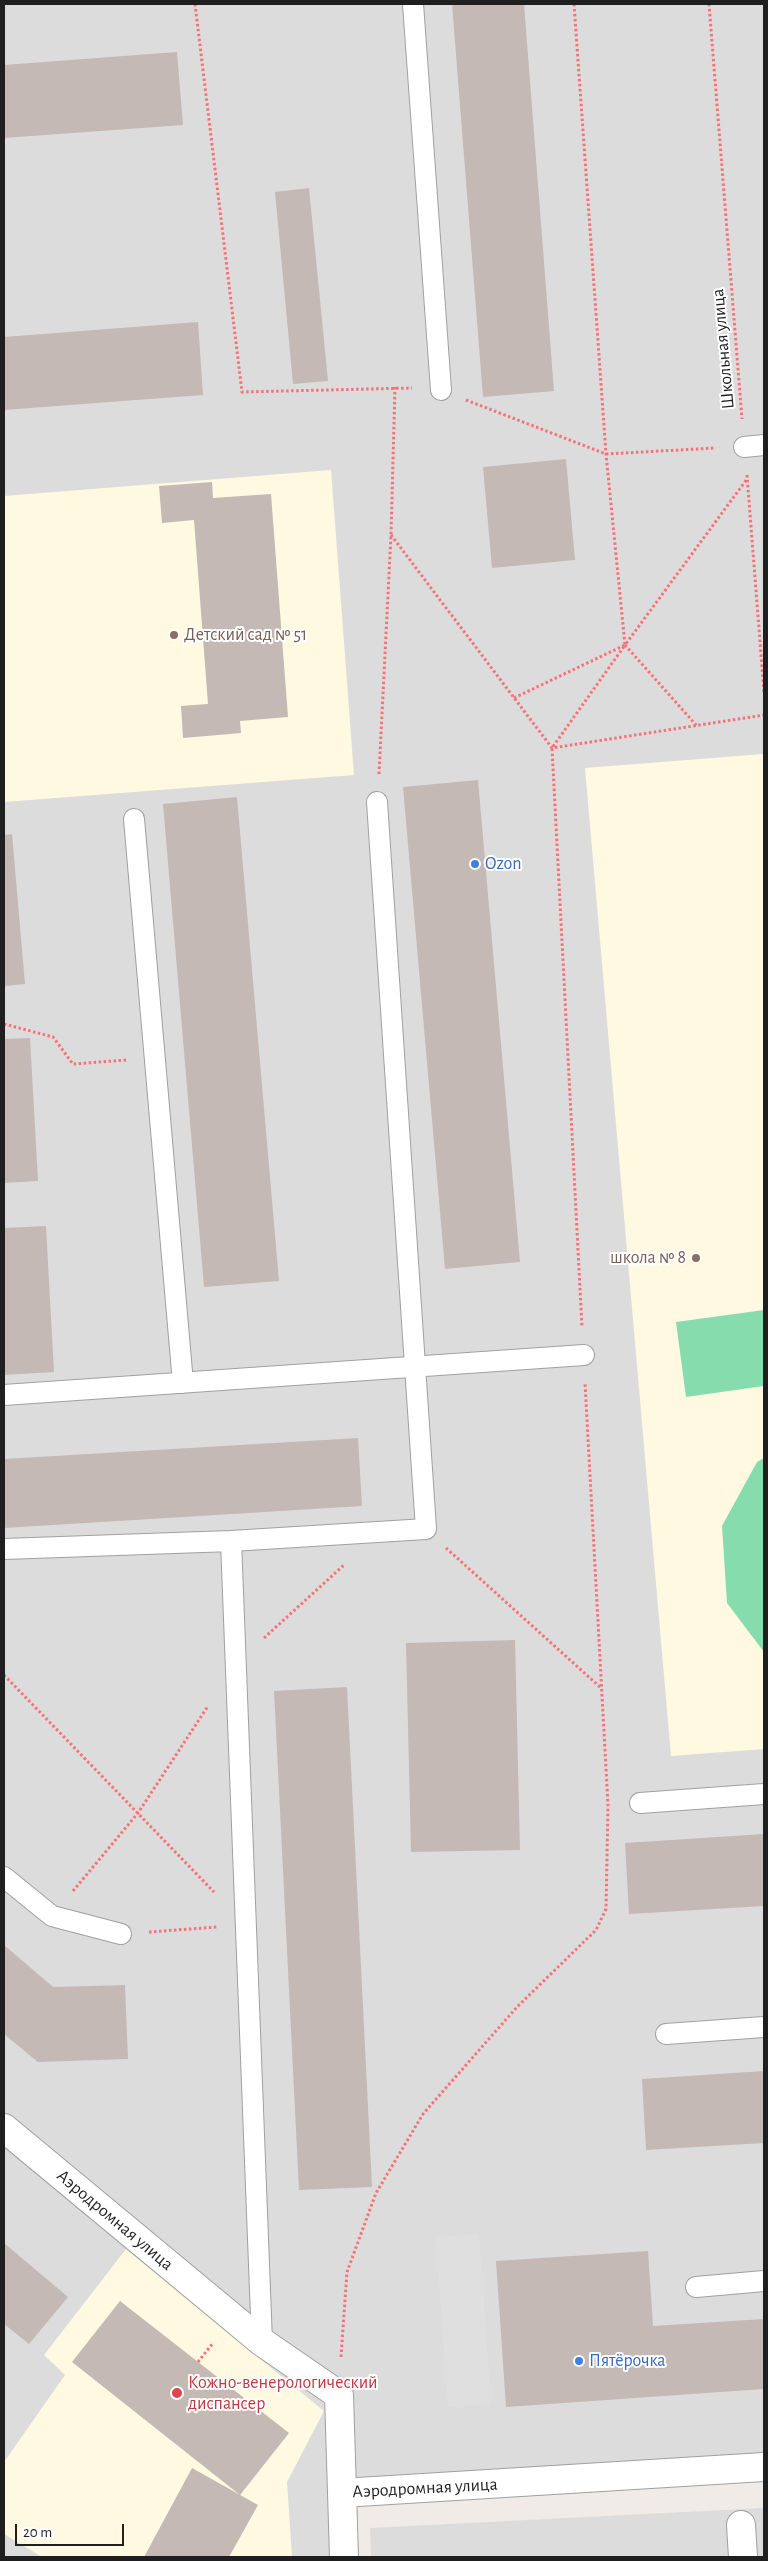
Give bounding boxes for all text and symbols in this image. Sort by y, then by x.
street label: Школьная улица [707,288,739,410]
place label: Детский сад № 51 [184,624,307,646]
marker: Детский сад № 51 [168,629,180,641]
place label: Ozon [485,853,522,875]
marker: Ozon [469,858,481,870]
place label: школа № 8 [610,1247,686,1269]
marker: школа № 8 [690,1252,702,1264]
street label: Аэродромная улица [52,2165,178,2275]
place label: Пятёрочка [589,2350,666,2372]
marker: Пятёрочка [573,2355,585,2367]
place label: Кожно-венерологический диспансер [188,2372,378,2414]
marker: Кожно-венерологический диспансер [170,2386,184,2400]
street label: Аэродромная улица [352,2473,498,2503]
scale bar [18,2514,126,2546]
text: 20 m [23,2525,52,2540]

